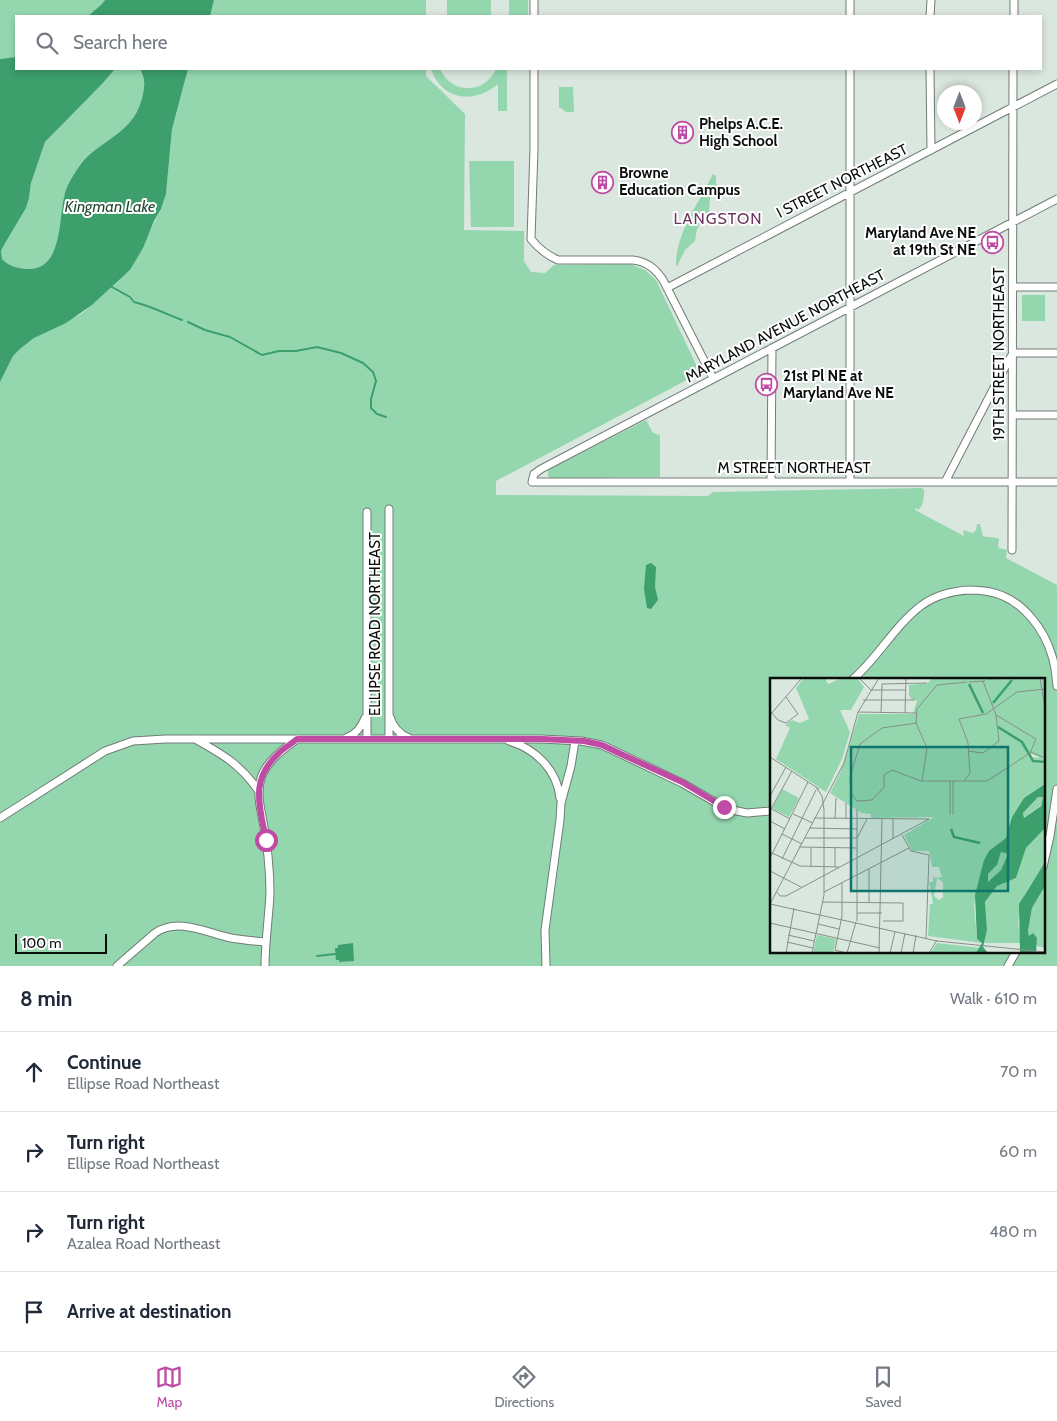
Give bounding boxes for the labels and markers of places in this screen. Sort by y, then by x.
place label: Phelps A.C.E. High School [699,115,783,150]
building icon: Phelps A.C.E. High School [671,121,695,145]
place label: Browne Education Campus [619,164,740,199]
building icon: Browne Education Campus [591,170,615,194]
place label: Maryland Ave NE at 19th St NE [865,224,976,259]
bus stop icon: Maryland Ave NE at 19th St NE [980,230,1004,254]
place label: 21st Pl NE at Maryland Ave NE [783,367,894,402]
bus stop icon: 21st Pl NE at Maryland Ave NE [755,373,779,397]

